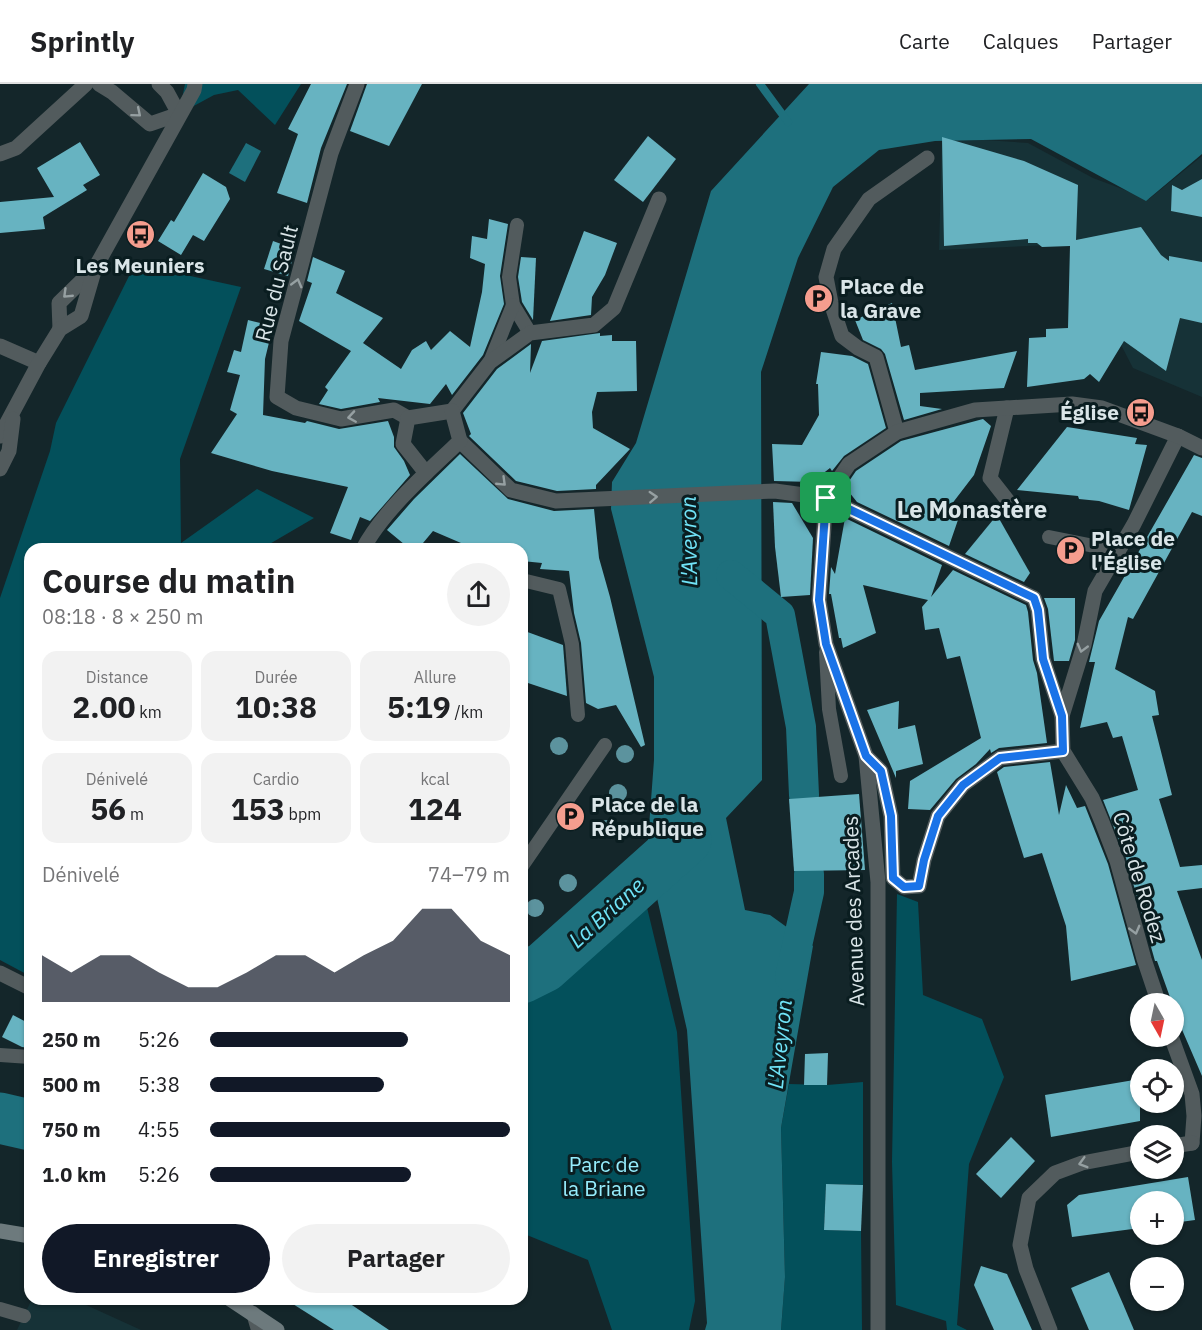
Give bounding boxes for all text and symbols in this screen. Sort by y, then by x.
text: Sprintly [30,23,135,60]
text: Carte [899,27,950,55]
text: Calques [983,27,1059,55]
text: Partager [1092,27,1172,55]
one-way arrow [130,106,141,117]
bus stop icon: Les Meuniers [124,218,156,250]
street label: Rue du Sault [248,222,304,344]
place label: Les Meuniers [75,251,205,279]
place label: Place de la Grave [840,272,924,324]
one-way arrow [289,279,302,289]
parking icon: Place de la Grave [803,282,835,314]
one-way arrow [64,287,75,298]
bus stop icon: Église [1124,396,1156,428]
place label: Église [1060,398,1119,426]
one-way arrow [348,410,357,422]
pin [800,472,851,523]
one-way arrow [496,475,506,486]
icon: arrive [809,481,842,514]
one-way arrow [648,491,657,504]
district label: Le Monastère [897,493,1047,525]
water label: L'Aveyron [673,496,703,586]
place label: Place de l'Église [1091,524,1175,576]
parking icon: Place de l'Église [1054,534,1086,566]
text: Course du matin [42,559,295,602]
button: share [447,563,510,626]
text: 08:18 · 8 × 250 m [42,603,203,630]
one-way arrow [1077,643,1090,653]
text: Distance [86,667,148,687]
text: Durée [254,667,298,687]
text: Allure [414,667,456,687]
text: 2.00 [72,687,136,726]
text: 10:38 [235,687,317,726]
text: 5:19 [387,687,451,726]
text: km [136,702,162,722]
text: /km [451,702,483,722]
text: Dénivelé [86,769,148,789]
text: Cardio [253,769,299,789]
text: kcal [420,769,450,789]
text: 56 [90,789,126,828]
text: 153 [231,789,285,828]
text: 124 [408,789,462,828]
place label: Place de la République [591,790,704,842]
parking icon: Place de la République [554,800,586,832]
text: m [126,804,144,824]
text: bpm [285,804,321,824]
street label: Côte de Rodez [1107,808,1173,946]
street label: Avenue des Arcades [836,815,870,1007]
text: Dénivelé [42,861,120,888]
text: 74–79 m [428,861,510,888]
water label: La Briane [562,870,650,954]
one-way arrow [1128,925,1141,935]
north arrow [1130,993,1184,1047]
map controls [1130,993,1184,1311]
water label: L'Aveyron [760,998,798,1090]
text: 250 m [42,1026,101,1053]
text: 5:26 [138,1026,180,1053]
button: locate [1130,1059,1184,1113]
text: 500 m [42,1071,101,1098]
text: 5:38 [138,1071,180,1098]
text: 750 m [42,1116,101,1143]
text: 4:55 [138,1116,180,1143]
button: layers [1130,1125,1184,1179]
park label: Parc de la Briane [562,1150,646,1202]
one-way arrow [1078,1156,1088,1169]
text: 1.0 km [42,1161,106,1188]
text: 5:26 [138,1161,180,1188]
button: + [1130,1191,1184,1245]
button: Enregistrer [42,1224,270,1293]
button: Partager [282,1224,510,1293]
button: − [1130,1257,1184,1311]

